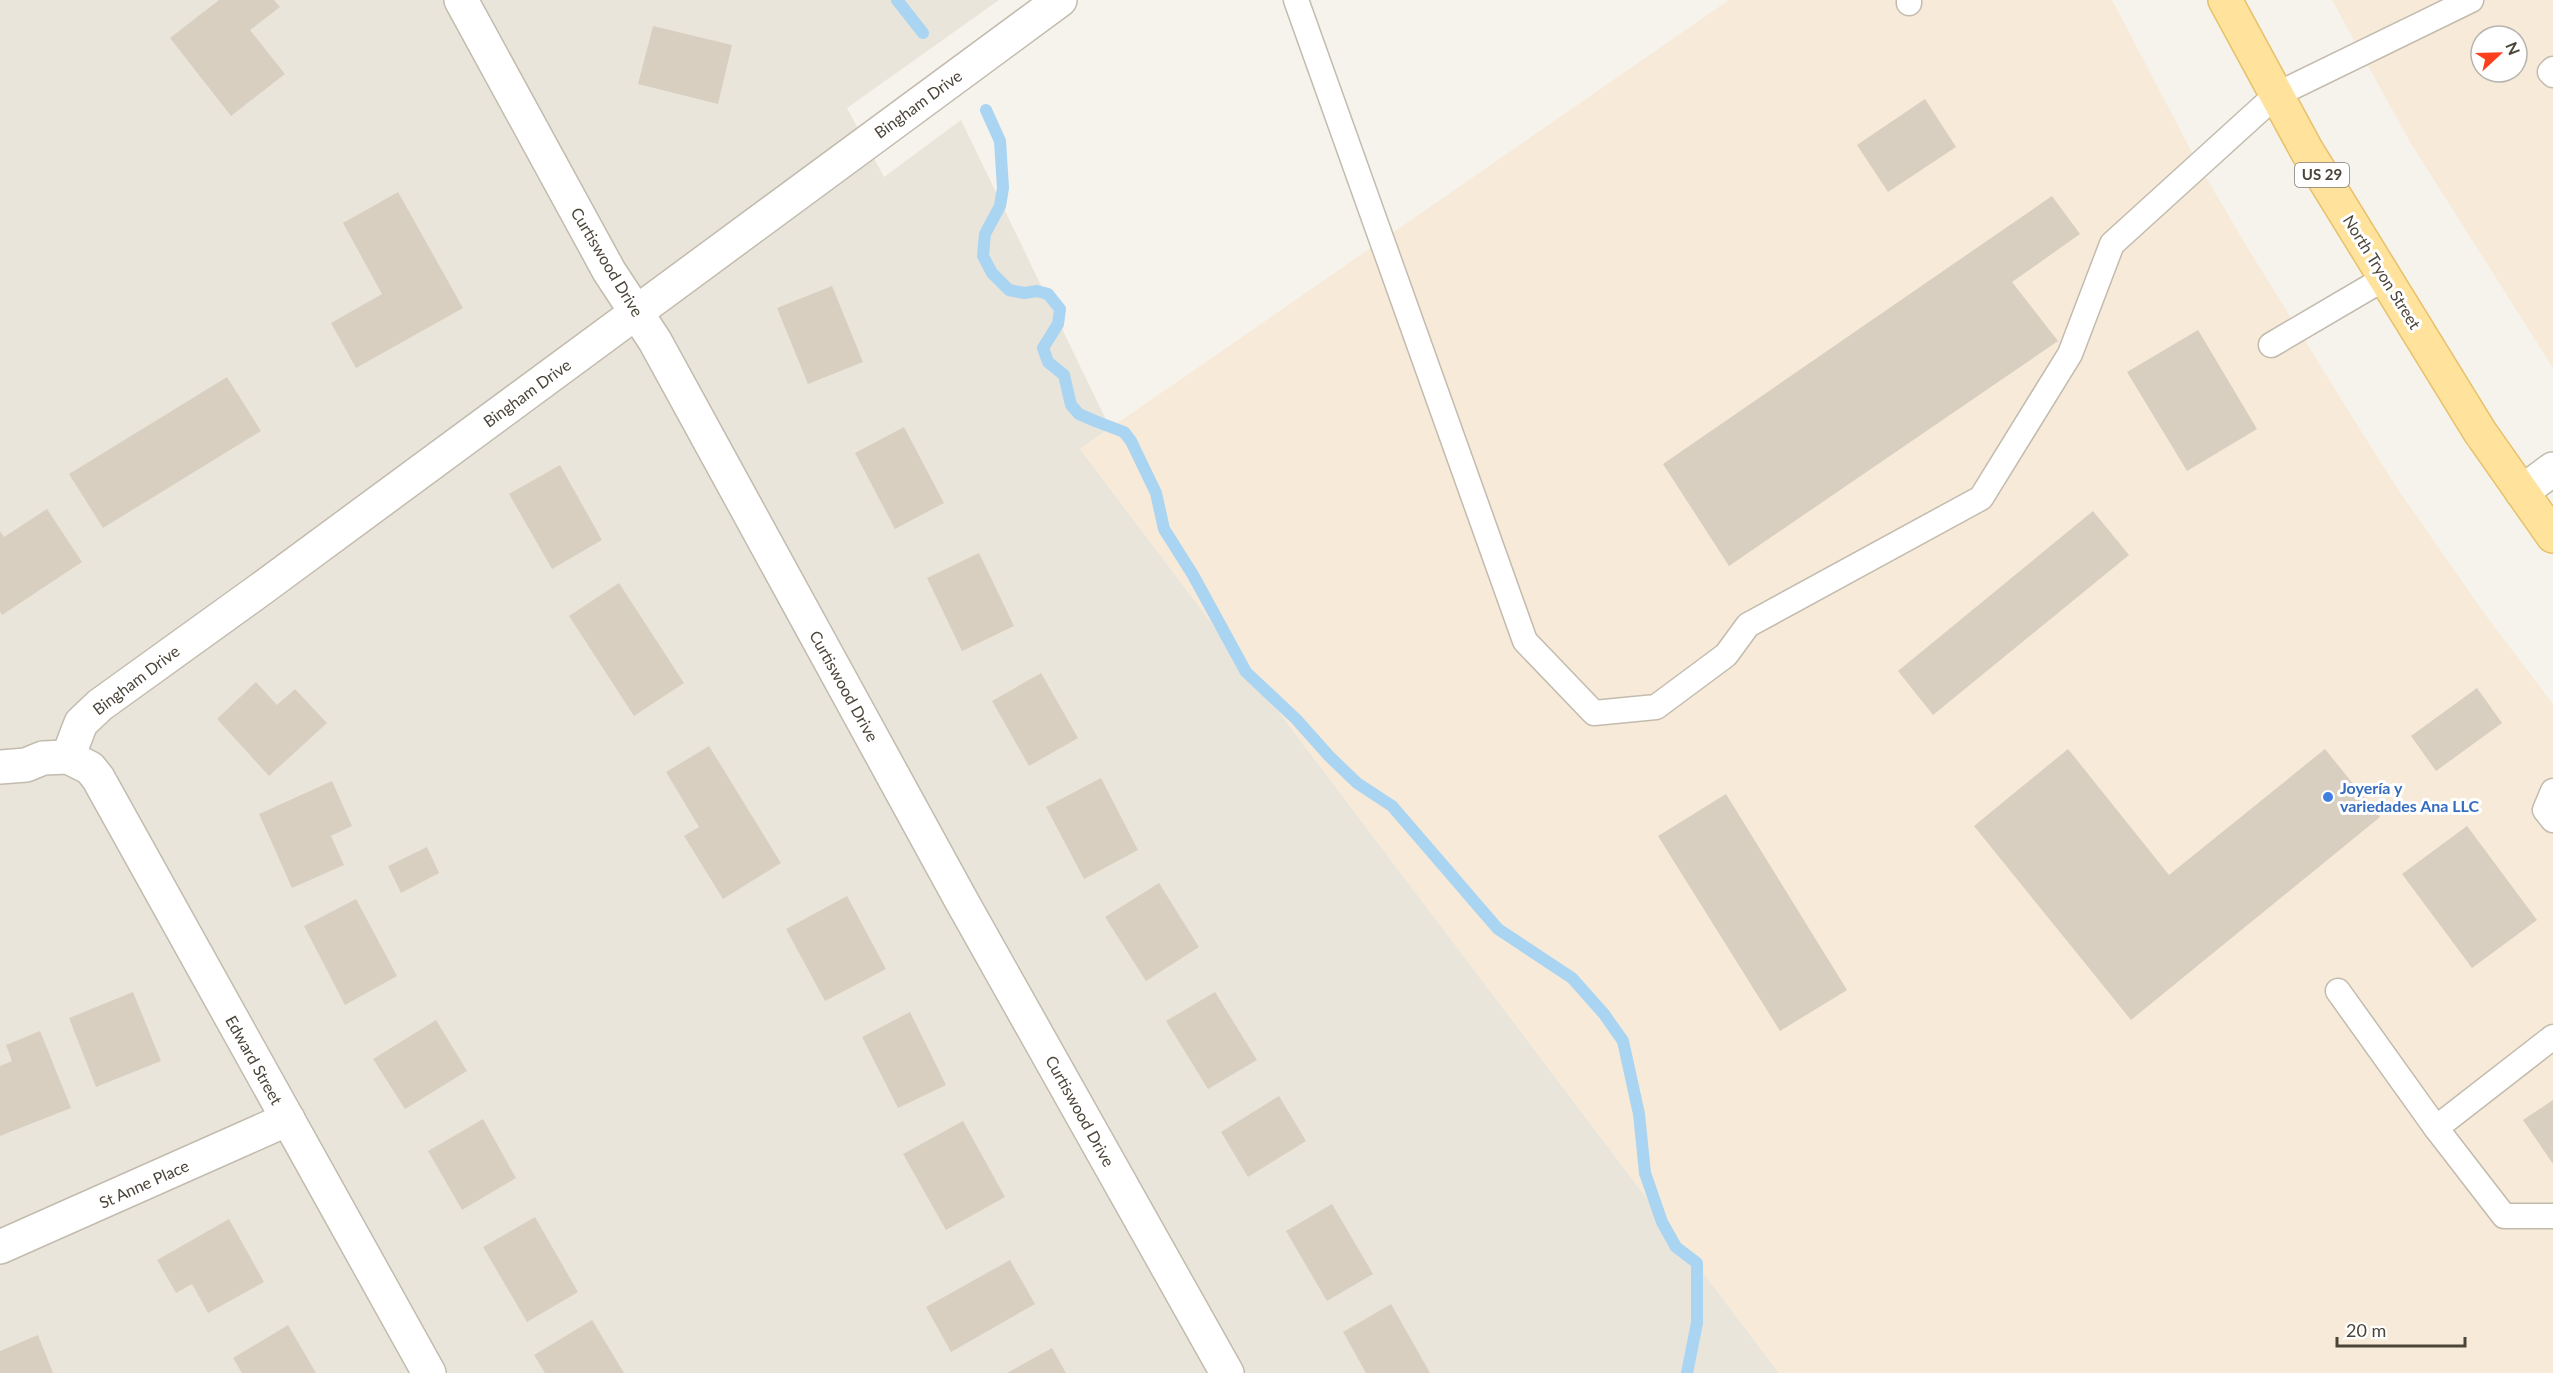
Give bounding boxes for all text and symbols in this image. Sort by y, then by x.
north arrow [2469,24,2529,84]
text: N [2502,39,2524,57]
street label: Bingham Drive [870,65,965,142]
road number: US 29 [2295,163,2349,187]
street label: Curtiswood Drive [567,204,647,320]
street label: North Tryon Street [2340,211,2425,332]
street label: Bingham Drive [479,354,574,431]
street label: Curtiswood Drive [806,627,883,745]
street label: Bingham Drive [89,641,183,718]
place label: Joyería y variedades Ana LLC [2340,778,2479,815]
marker: Joyería y variedades Ana LLC [2321,790,2335,804]
street label: Edward Street [222,1012,287,1108]
street label: Curtiswood Drive [1042,1052,1119,1170]
street label: St Anne Place [96,1155,192,1212]
scale bar [2337,1310,2464,1348]
text: 20 m [2346,1319,2386,1341]

